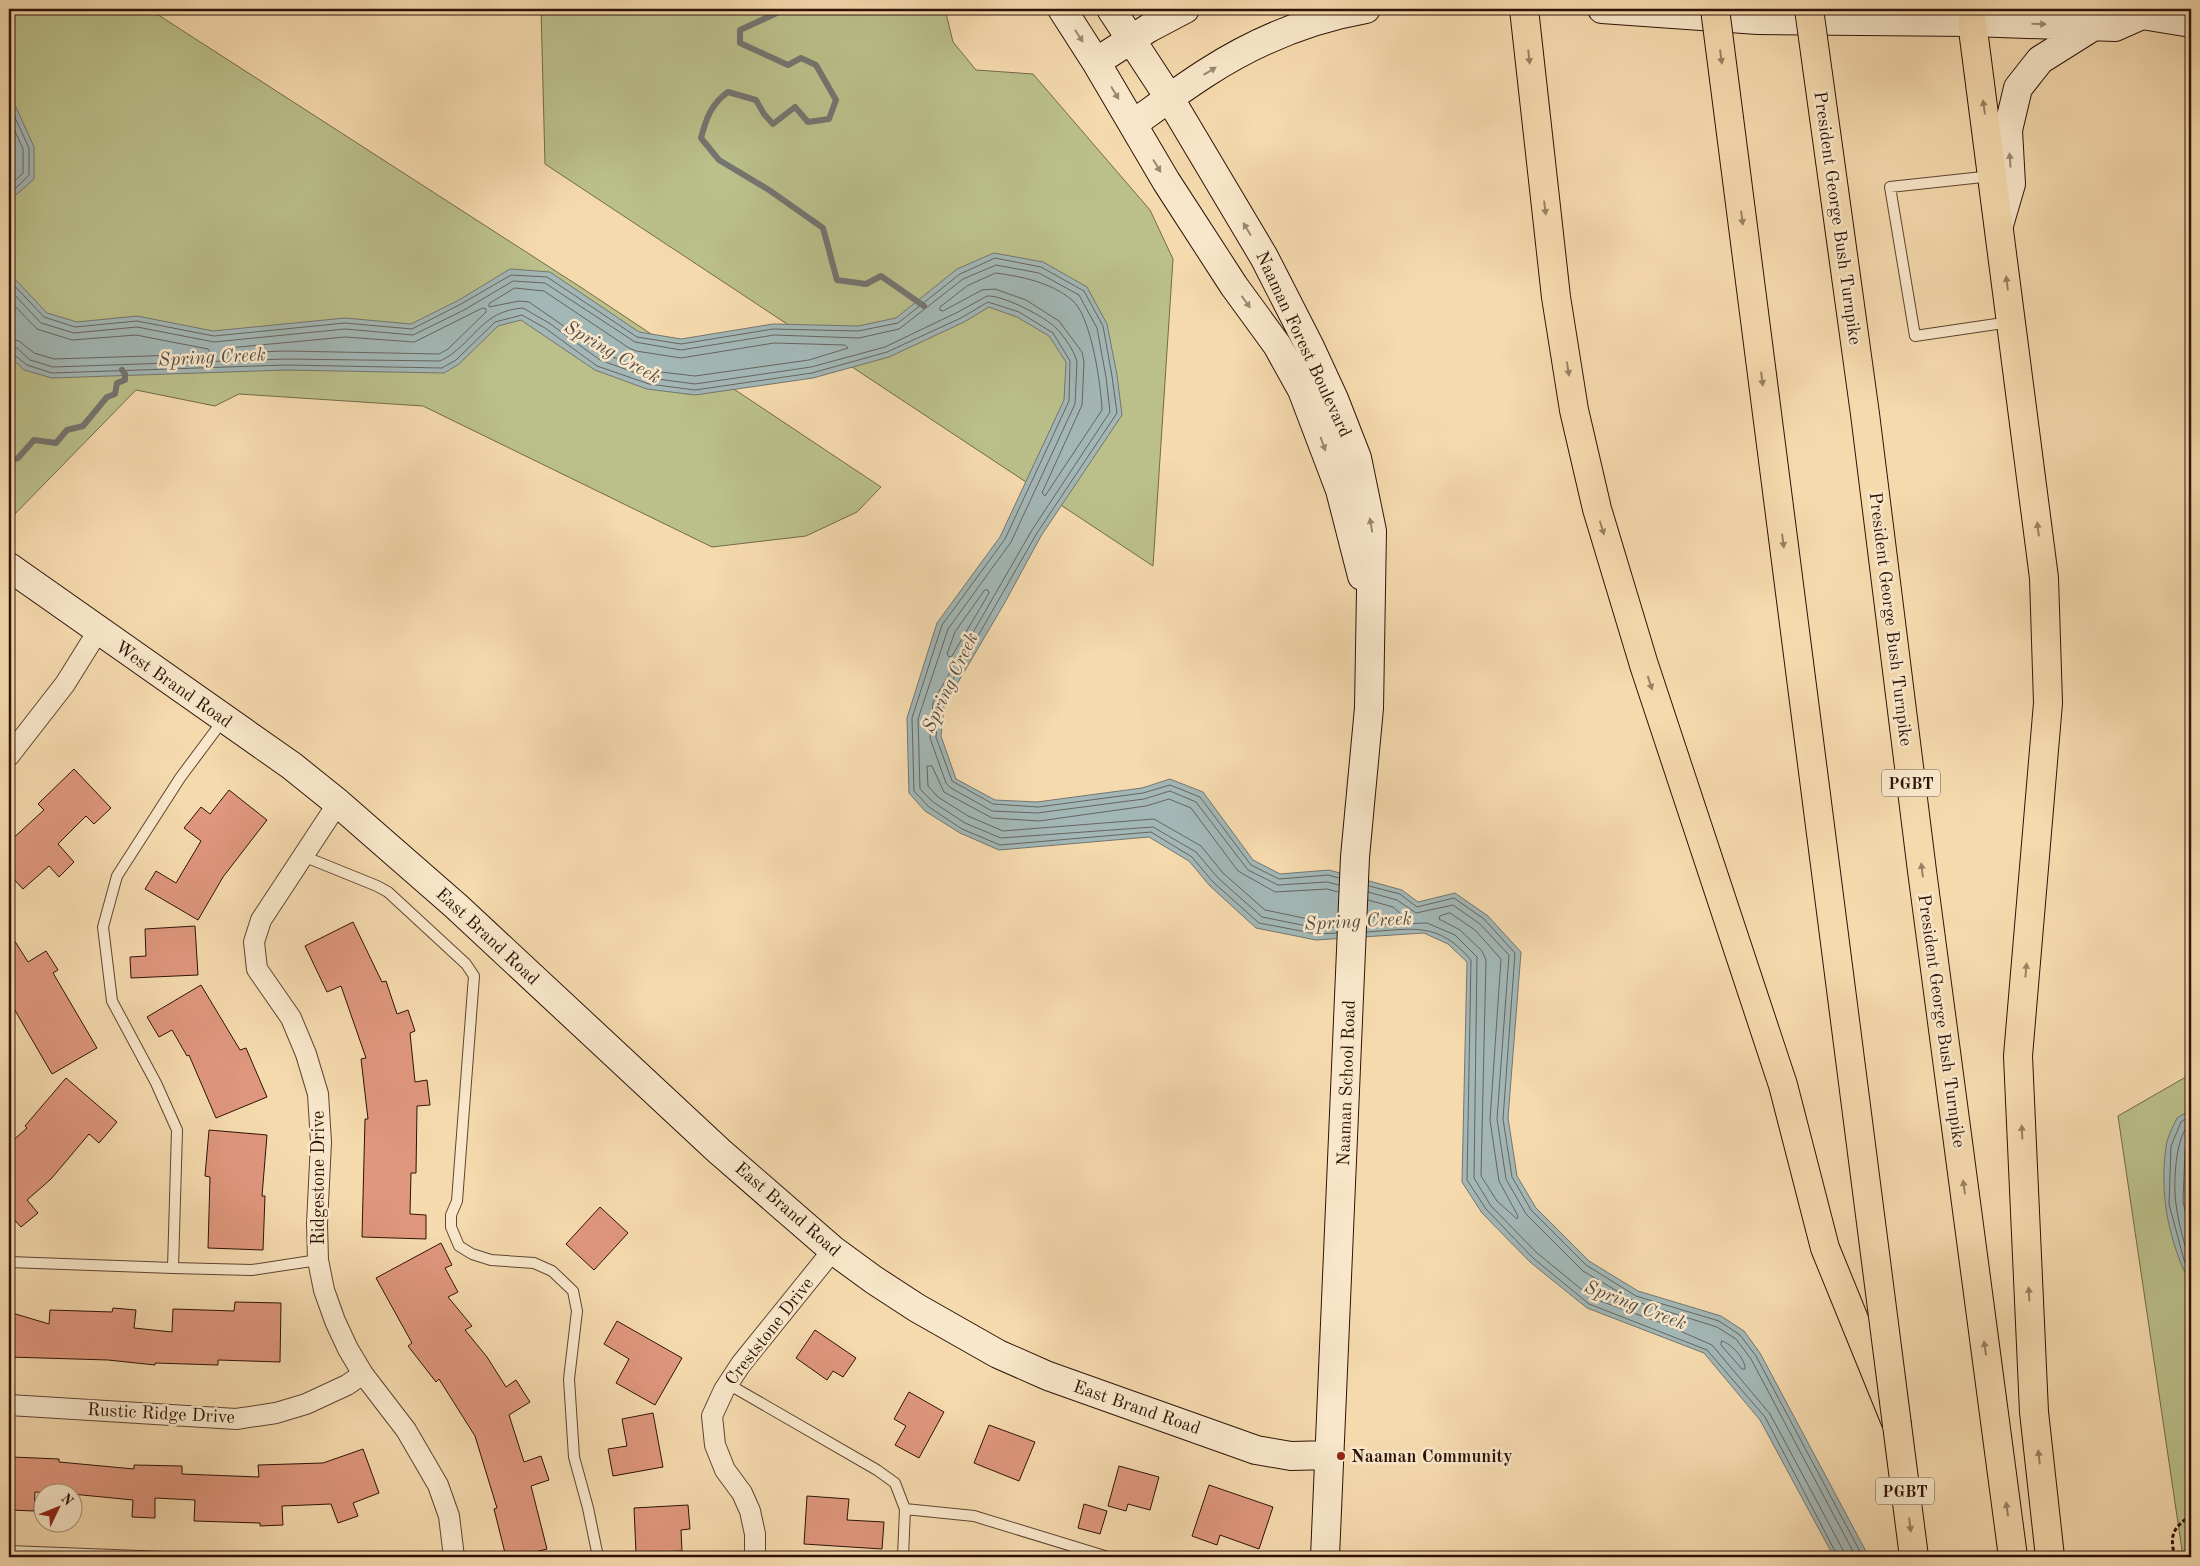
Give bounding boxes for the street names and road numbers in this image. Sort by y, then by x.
street label: President George Bush Turnpike [1810,90,1864,346]
street label: Naaman Forest Boulevard [1252,249,1354,440]
street label: President George Bush Turnpike [1865,491,1915,747]
street label: West Brand Road [112,638,235,732]
road number: PGBT [1882,770,1940,796]
street label: East Brand Road [432,885,542,989]
street label: President George Bush Turnpike [1914,893,1968,1149]
street label: Naaman School Road [1335,1000,1359,1166]
street label: Ridgestone Drive [310,1111,328,1245]
street label: East Brand Road [731,1159,844,1260]
street label: Creststone Drive [722,1274,817,1389]
street label: East Brand Road [1071,1378,1203,1438]
street label: Rustic Ridge Drive [87,1401,235,1427]
road number: PGBT [1876,1478,1934,1504]

